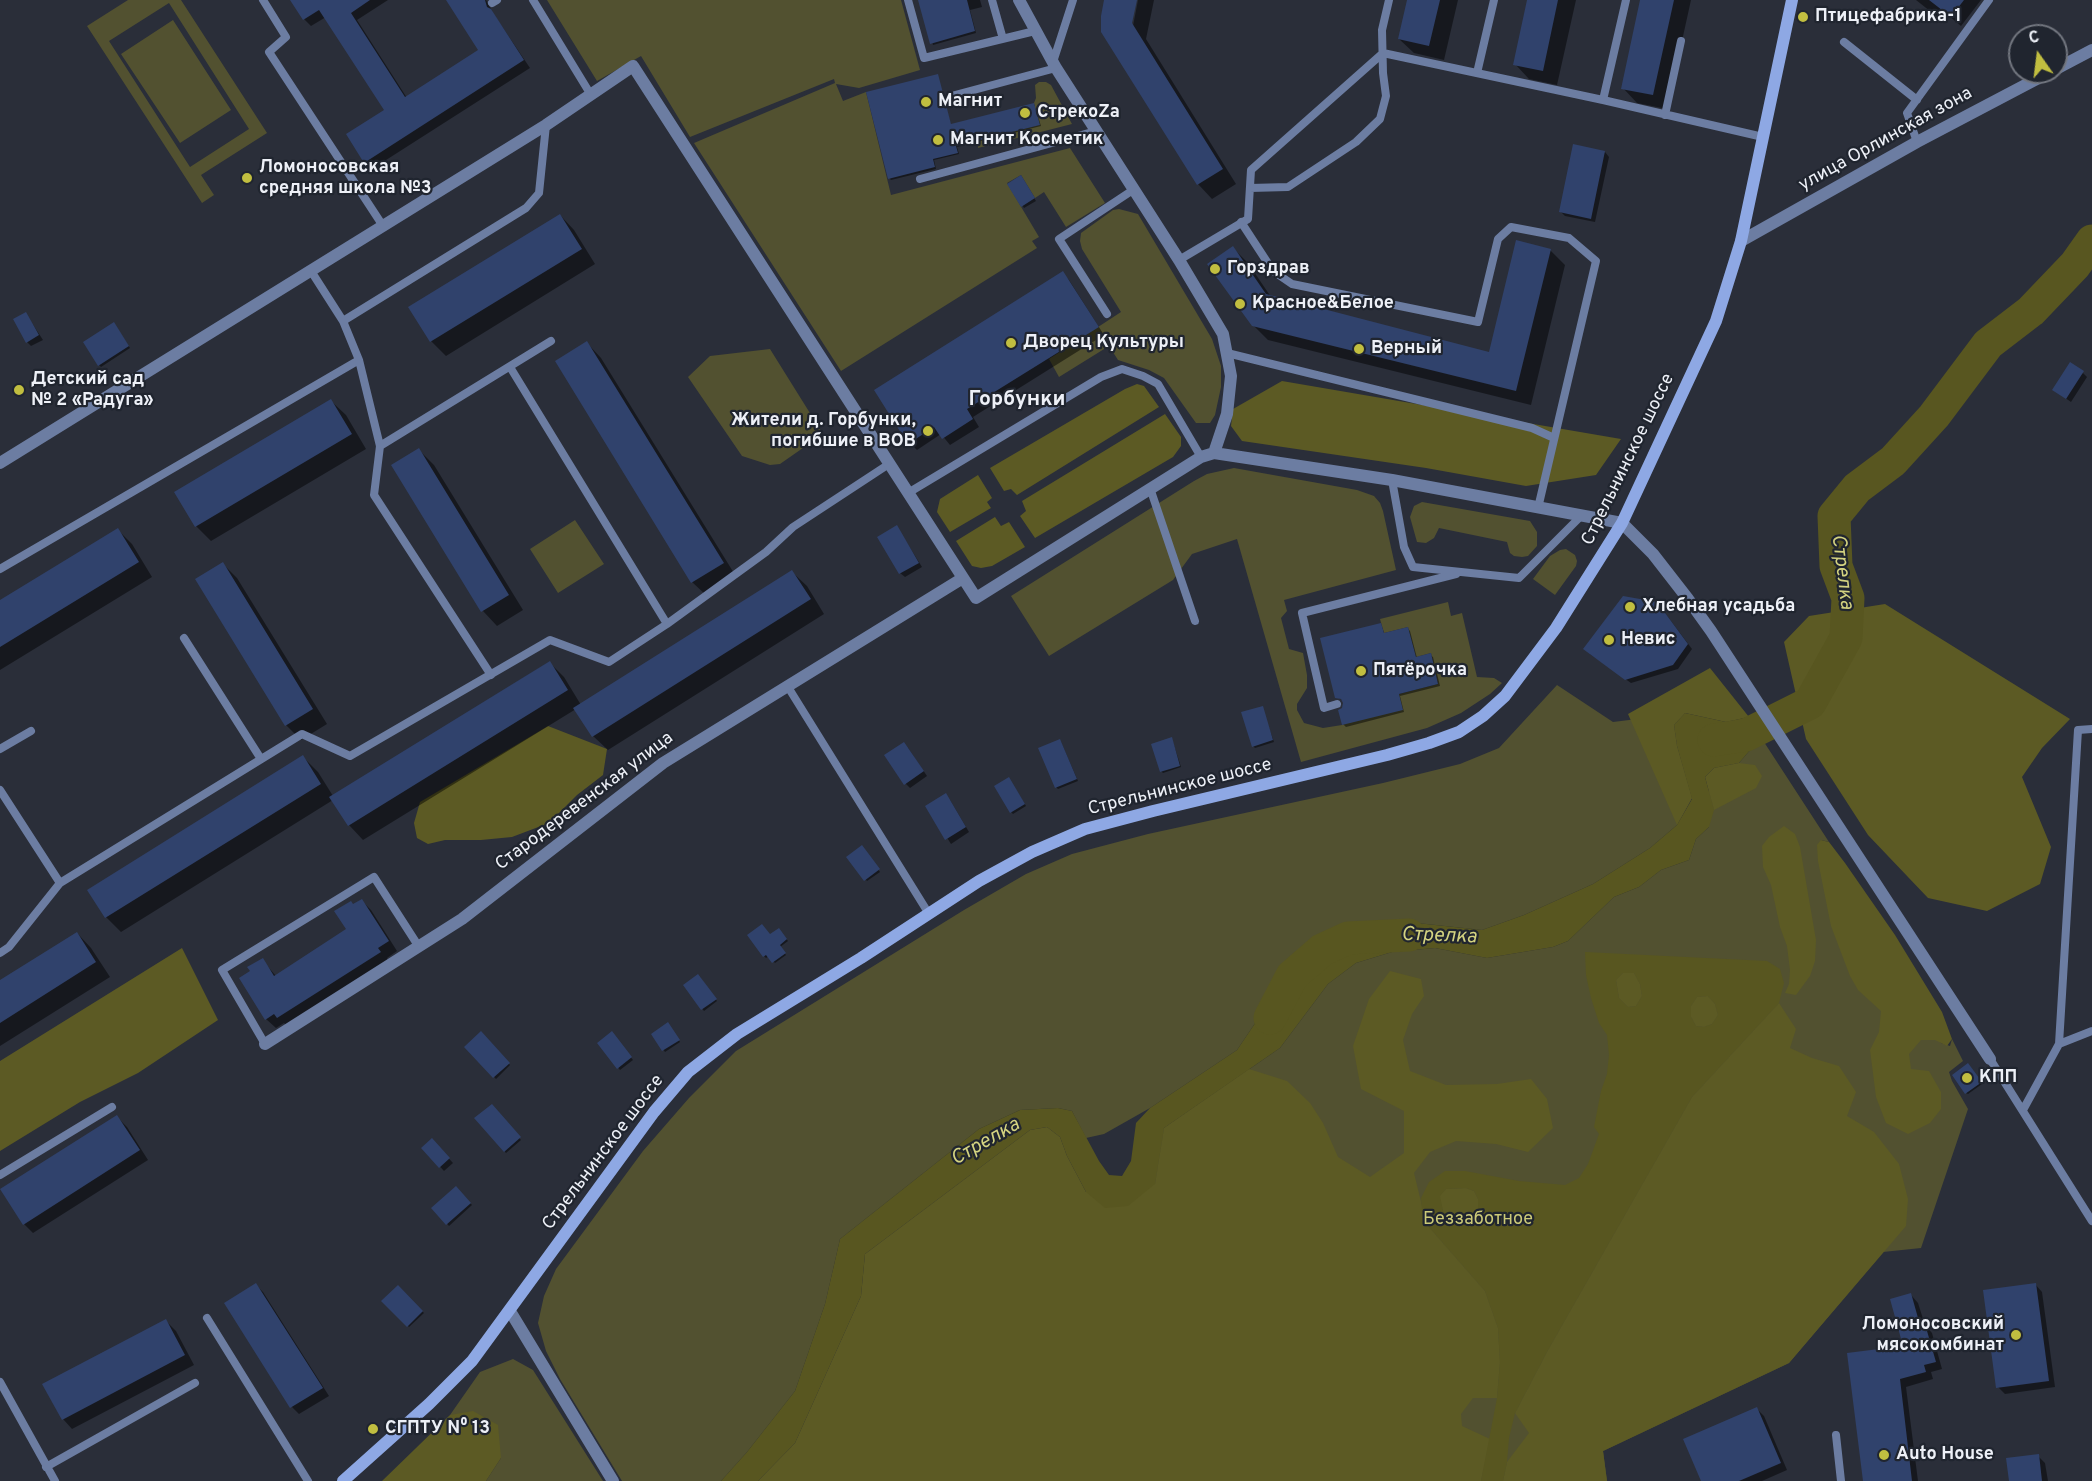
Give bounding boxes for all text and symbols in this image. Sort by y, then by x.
place label: Птицефабрика-1 [1815,6,1962,28]
marker: Птицефабрика-1 [1796,10,1810,24]
north arrow [2008,24,2068,84]
text: С [2027,28,2042,49]
street label: улица Орлинская зона [1795,83,1977,197]
place label: Магнит [938,91,1002,113]
marker: Магнит [919,95,933,109]
place label: СтрекоZа [1037,102,1120,124]
marker: СтрекоZа [1018,106,1032,120]
place label: Магнит Косметик [950,129,1103,151]
marker: Магнит Косметик [931,133,945,147]
place label: Ломоносовская средняя школа №3 [259,157,431,200]
marker: Ломоносовская средняя школа №3 [240,171,254,185]
place label: Горздрав [1227,258,1310,280]
marker: Горздрав [1208,262,1222,276]
place label: Красное&Белое [1252,293,1394,315]
marker: Красное&Белое [1233,297,1247,311]
place label: Дворец Культуры [1023,332,1184,354]
marker: Дворец Культуры [1004,336,1018,350]
place label: Верный [1371,338,1442,360]
marker: Верный [1352,342,1366,356]
place label: Детский сад № 2 «Радуга» [31,369,154,412]
street label: Стрельнинское шоссе [1578,371,1680,549]
marker: Детский сад № 2 «Радуга» [12,383,26,397]
district label: Горбунки [968,388,1066,414]
place label: Жители д. Горбунки, погибшие в ВОВ [731,410,916,452]
marker: Жители д. Горбунки, погибшие в ВОВ [921,424,935,438]
water label: Стрелка [1824,533,1858,611]
place label: Хлебная усадьба [1642,596,1795,618]
marker: Хлебная усадьба [1623,600,1637,614]
place label: Невис [1621,629,1676,651]
marker: Невис [1602,633,1616,647]
place label: Пятёрочка [1373,660,1467,682]
marker: Пятёрочка [1354,664,1368,678]
street label: Стародеревенская улица [492,728,678,876]
street label: Стрельнинское шоссе [1086,755,1274,821]
water label: Стрелка [1401,924,1477,950]
place label: КПП [1979,1067,2017,1089]
street label: Стрельнинское шоссе [539,1071,669,1235]
marker: КПП [1960,1071,1974,1085]
water label: Стрелка [947,1114,1025,1172]
park label: Беззаботное [1423,1209,1533,1231]
place label: Ломоносовский мясокомбинат [1862,1314,2004,1356]
marker: Ломоносовский мясокомбинат [2009,1328,2023,1342]
place label: СГПТУ N⁰ 13 [385,1418,490,1440]
marker: СГПТУ N⁰ 13 [366,1422,380,1436]
place label: Auto House [1896,1444,1994,1466]
marker: Auto House [1877,1448,1891,1462]

